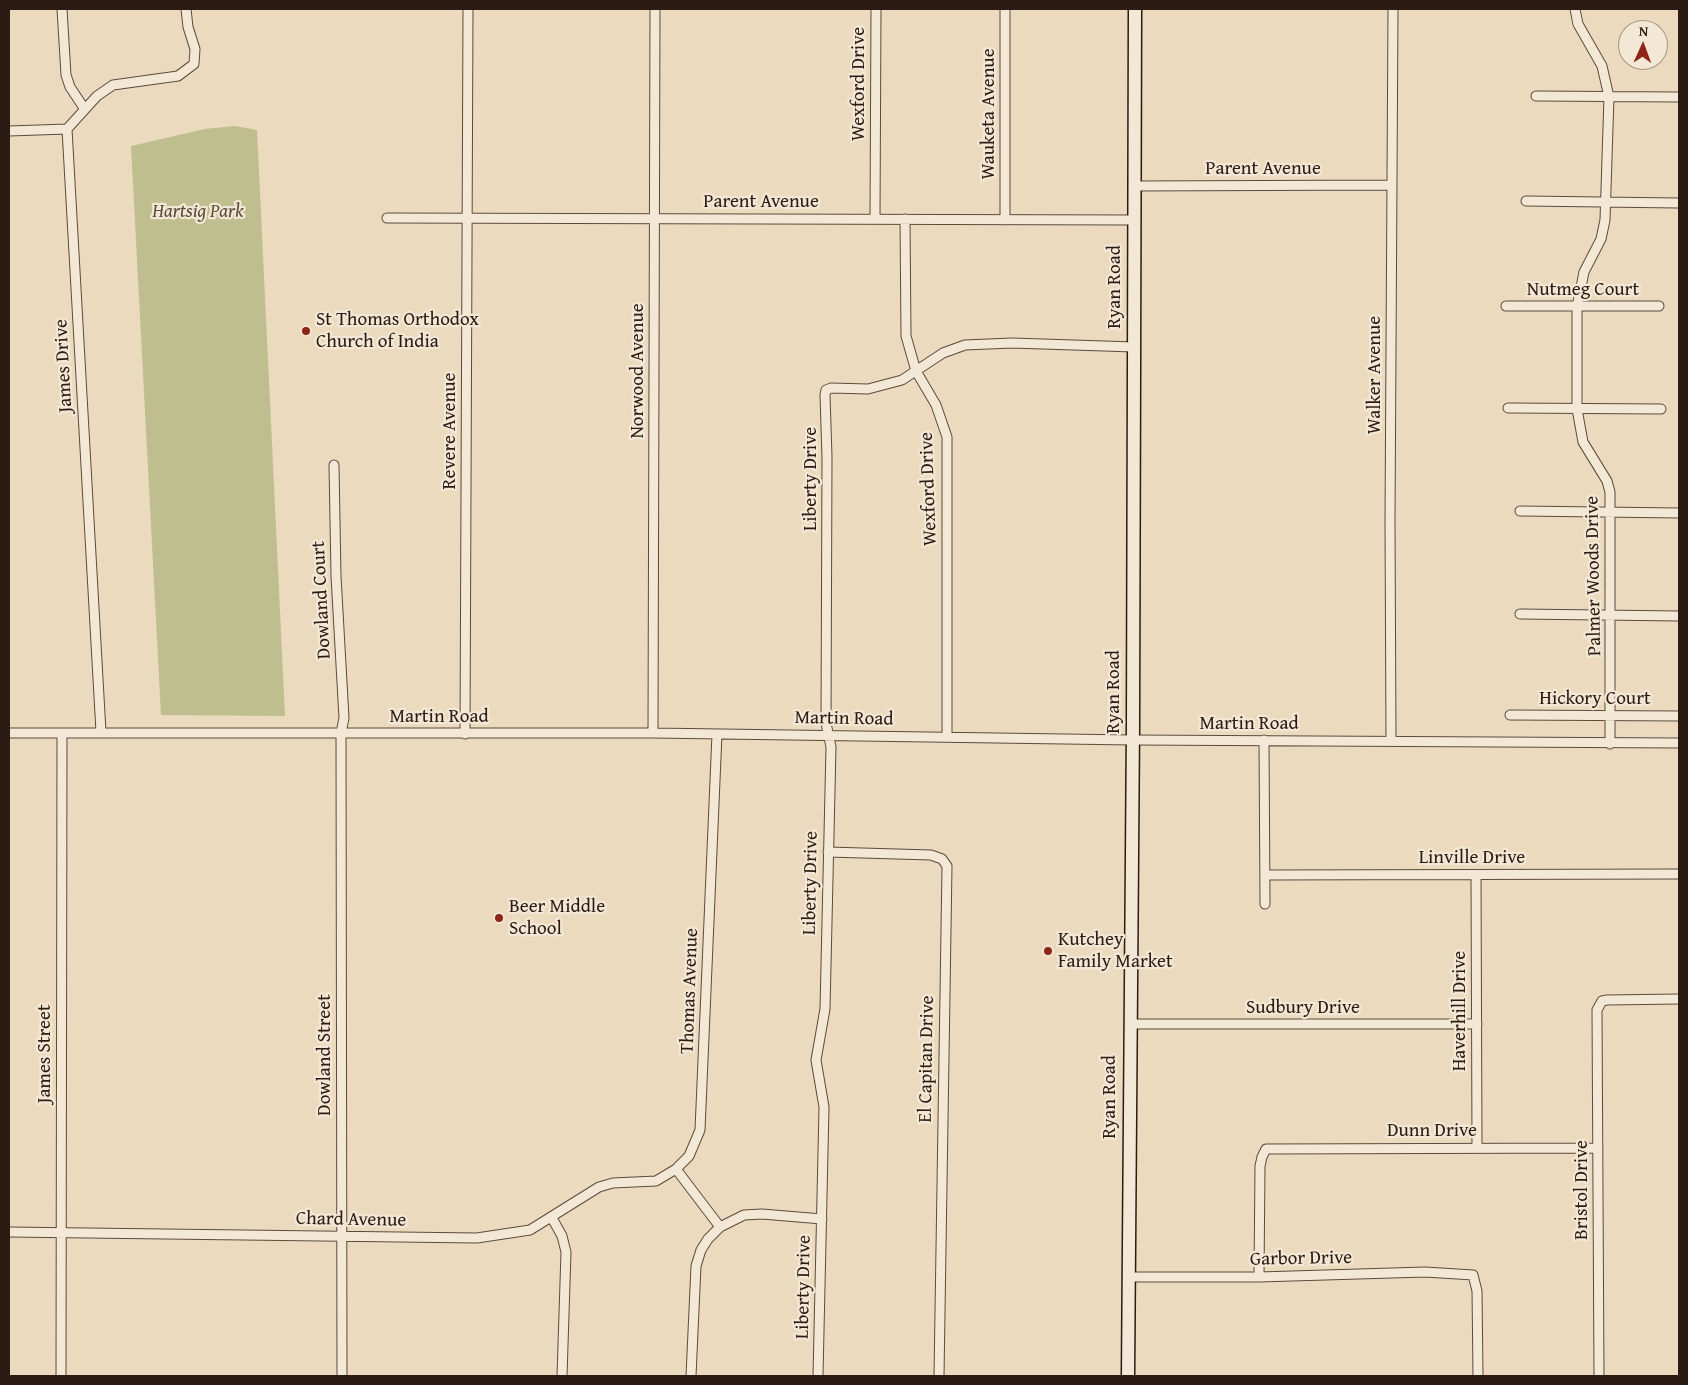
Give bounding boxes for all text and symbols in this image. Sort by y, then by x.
north arrow [1618,20,1668,70]
text: N [1638,21,1649,41]
street label: Wexford Drive [848,27,870,141]
street label: Wauketa Avenue [978,48,1000,180]
street label: Parent Avenue [1205,158,1321,180]
street label: Parent Avenue [703,191,819,213]
park label: Hartsig Park [152,201,244,223]
street label: Ryan Road [1104,245,1126,329]
street label: Nutmeg Court [1527,279,1639,301]
street label: Norwood Avenue [627,303,649,439]
place label: St Thomas Orthodox Church of India [316,309,479,353]
street label: Walker Avenue [1364,316,1386,434]
street label: James Drive [50,319,78,413]
marker: St Thomas Orthodox Church of India [300,325,312,337]
street label: Revere Avenue [439,373,461,489]
street label: Liberty Drive [800,427,822,531]
street label: Wexford Drive [916,432,942,546]
street label: Palmer Woods Drive [1581,496,1607,656]
street label: Dowland Court [308,540,336,660]
street label: Ryan Road [1103,650,1125,734]
street label: Hickory Court [1539,688,1651,710]
street label: Martin Road [389,706,489,728]
street label: Martin Road [794,707,894,731]
street label: Martin Road [1199,713,1299,735]
street label: Liberty Drive [799,831,823,935]
street label: Linville Drive [1419,847,1525,869]
place label: Beer Middle School [509,896,605,940]
marker: Beer Middle School [493,912,505,924]
street label: Thomas Avenue [676,928,704,1054]
place label: Kutchey Family Market [1058,929,1173,973]
marker: Kutchey Family Market [1042,945,1054,957]
street label: Haverhill Drive [1449,951,1471,1071]
street label: Dowland Street [314,994,336,1116]
street label: El Capitan Drive [914,995,940,1123]
street label: Sudbury Drive [1246,997,1360,1019]
street label: James Street [34,1004,56,1104]
street label: Ryan Road [1099,1055,1121,1139]
street label: Dunn Drive [1387,1120,1477,1142]
street label: Bristol Drive [1571,1140,1593,1240]
street label: Chard Avenue [296,1208,406,1232]
street label: Liberty Drive [792,1235,816,1339]
street label: Garbor Drive [1250,1247,1352,1271]

